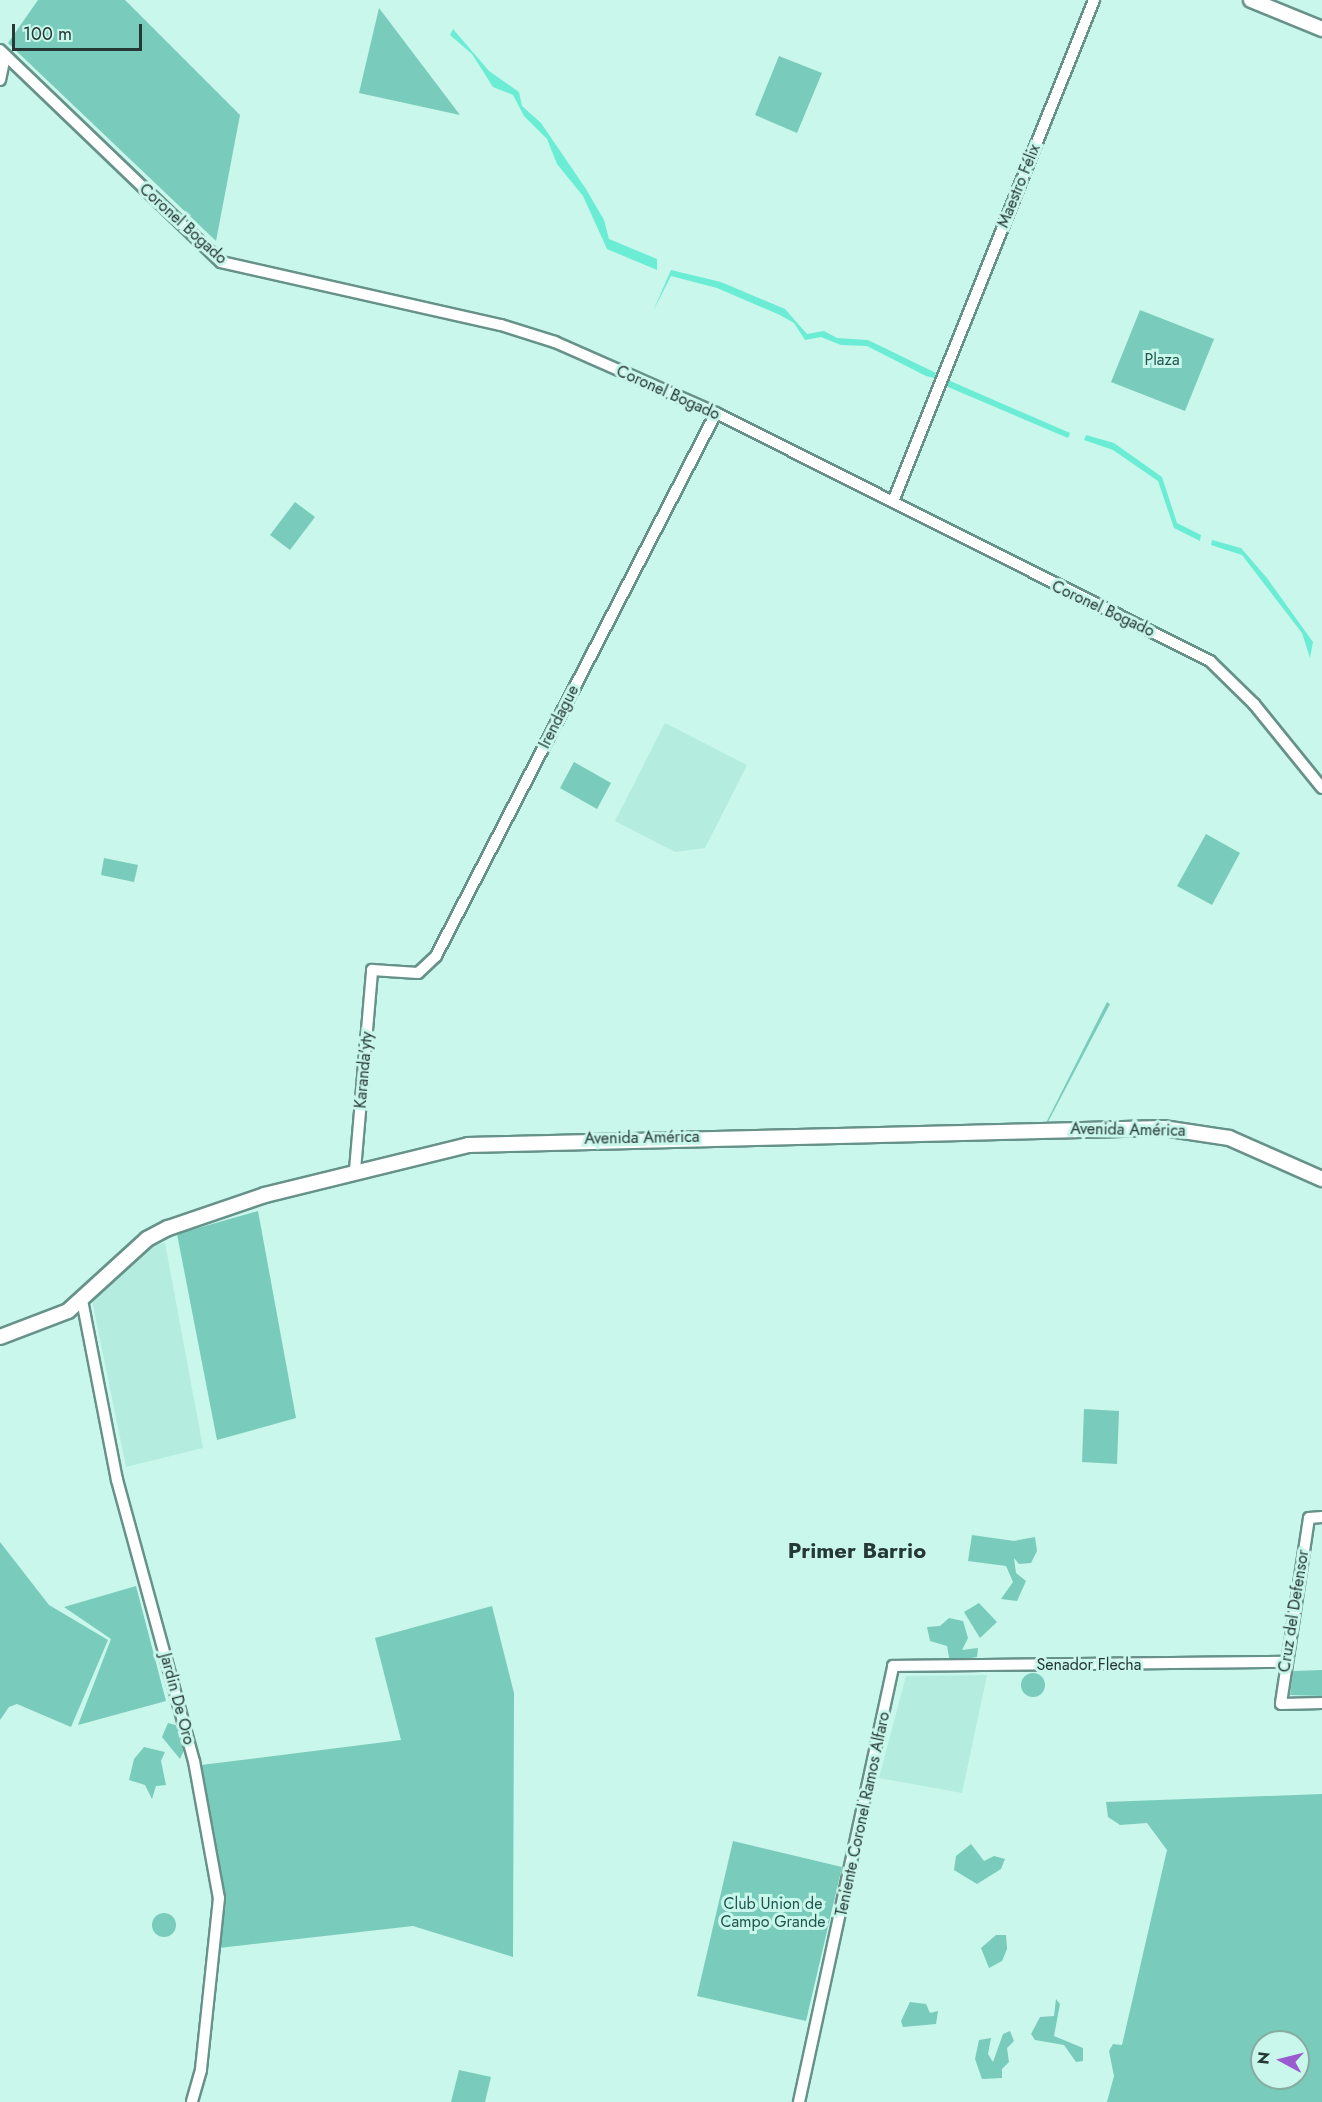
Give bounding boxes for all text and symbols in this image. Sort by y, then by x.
scale bar [15,12,146,50]
text: 100 m [23,21,72,47]
street label: Maestro Félix [994,141,1044,231]
street label: Coronel Bogado [135,180,231,268]
park label: Plaza [1144,350,1180,370]
street label: Coronel Bogado [613,362,723,424]
street label: Coronel Bogado [1049,577,1157,641]
street label: Irendague [535,682,583,752]
street label: Karanda'yty [351,1031,377,1109]
street label: Avenida América [1070,1119,1186,1141]
street label: Avenida América [584,1127,700,1149]
district label: Primer Barrio [788,1538,926,1564]
street label: Cruz del Defensor [1275,1548,1313,1674]
street label: Jardin De Oro [156,1651,198,1747]
street label: Senador Flecha [1037,1655,1141,1675]
street label: Teniente Coronel Ramos Alfaro [832,1710,894,1918]
park label: Club Union de Campo Grande [720,1894,826,1932]
north arrow [1250,2030,1310,2090]
text: N [1251,2050,1276,2066]

